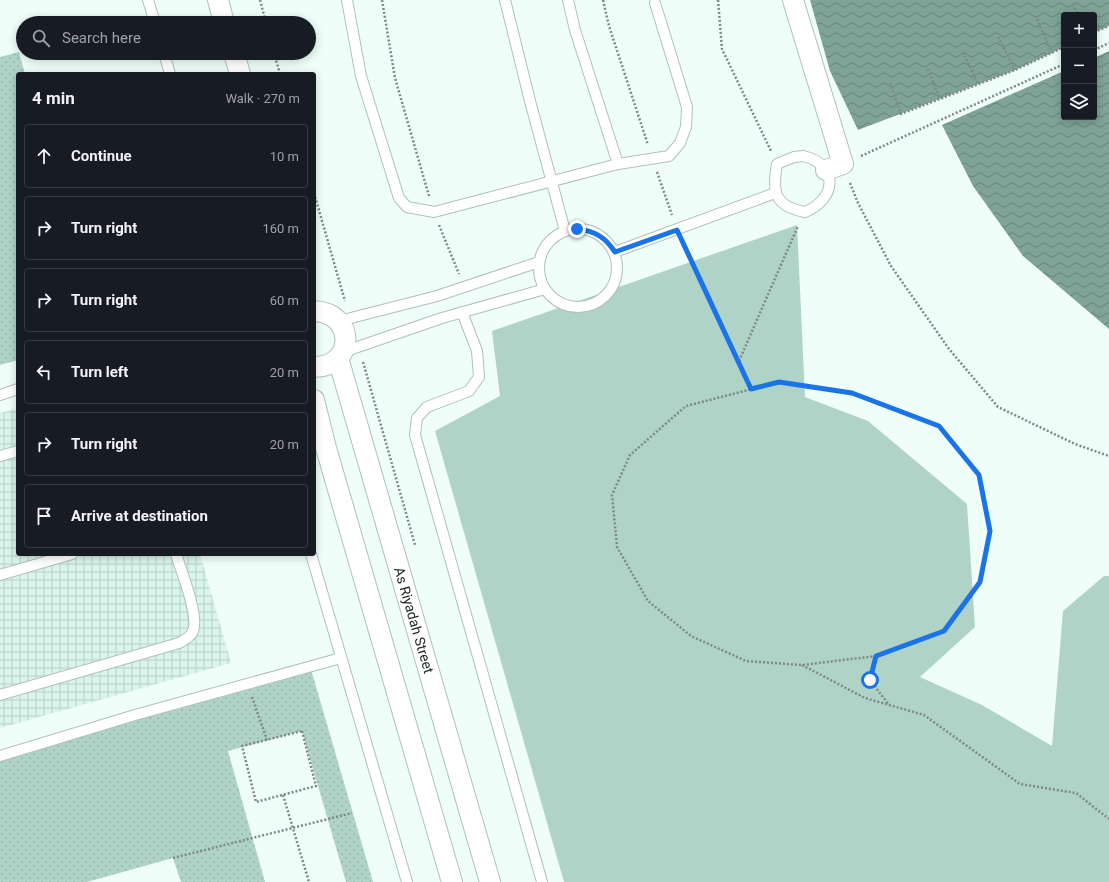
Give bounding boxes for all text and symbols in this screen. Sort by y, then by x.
map controls [1061,12,1097,120]
button: + [1061,12,1097,48]
search box [16,16,316,60]
icon: search [30,27,52,49]
text: Search here [62,29,141,47]
button: − [1061,48,1097,84]
button: layers [1061,84,1097,120]
text: 4 min [32,88,75,108]
text: Walk · 270 m [225,91,300,106]
icon: ahead [33,145,55,167]
text: Continue [71,147,132,165]
text: 10 m [270,149,299,164]
icon: right [33,217,55,239]
text: Turn right [71,219,137,237]
route end [568,220,586,238]
text: 160 m [262,221,299,236]
icon: right [33,289,55,311]
text: Turn right [71,291,137,309]
text: 60 m [270,293,299,308]
icon: left [33,361,55,383]
text: Turn left [71,363,128,381]
text: 20 m [270,365,299,380]
icon: right [33,433,55,455]
text: Turn right [71,435,137,453]
text: 20 m [270,437,299,452]
icon: arrive [33,505,55,527]
text: Arrive at destination [71,507,208,525]
street label: As Riyadah Street [391,565,437,676]
route start [861,671,879,689]

